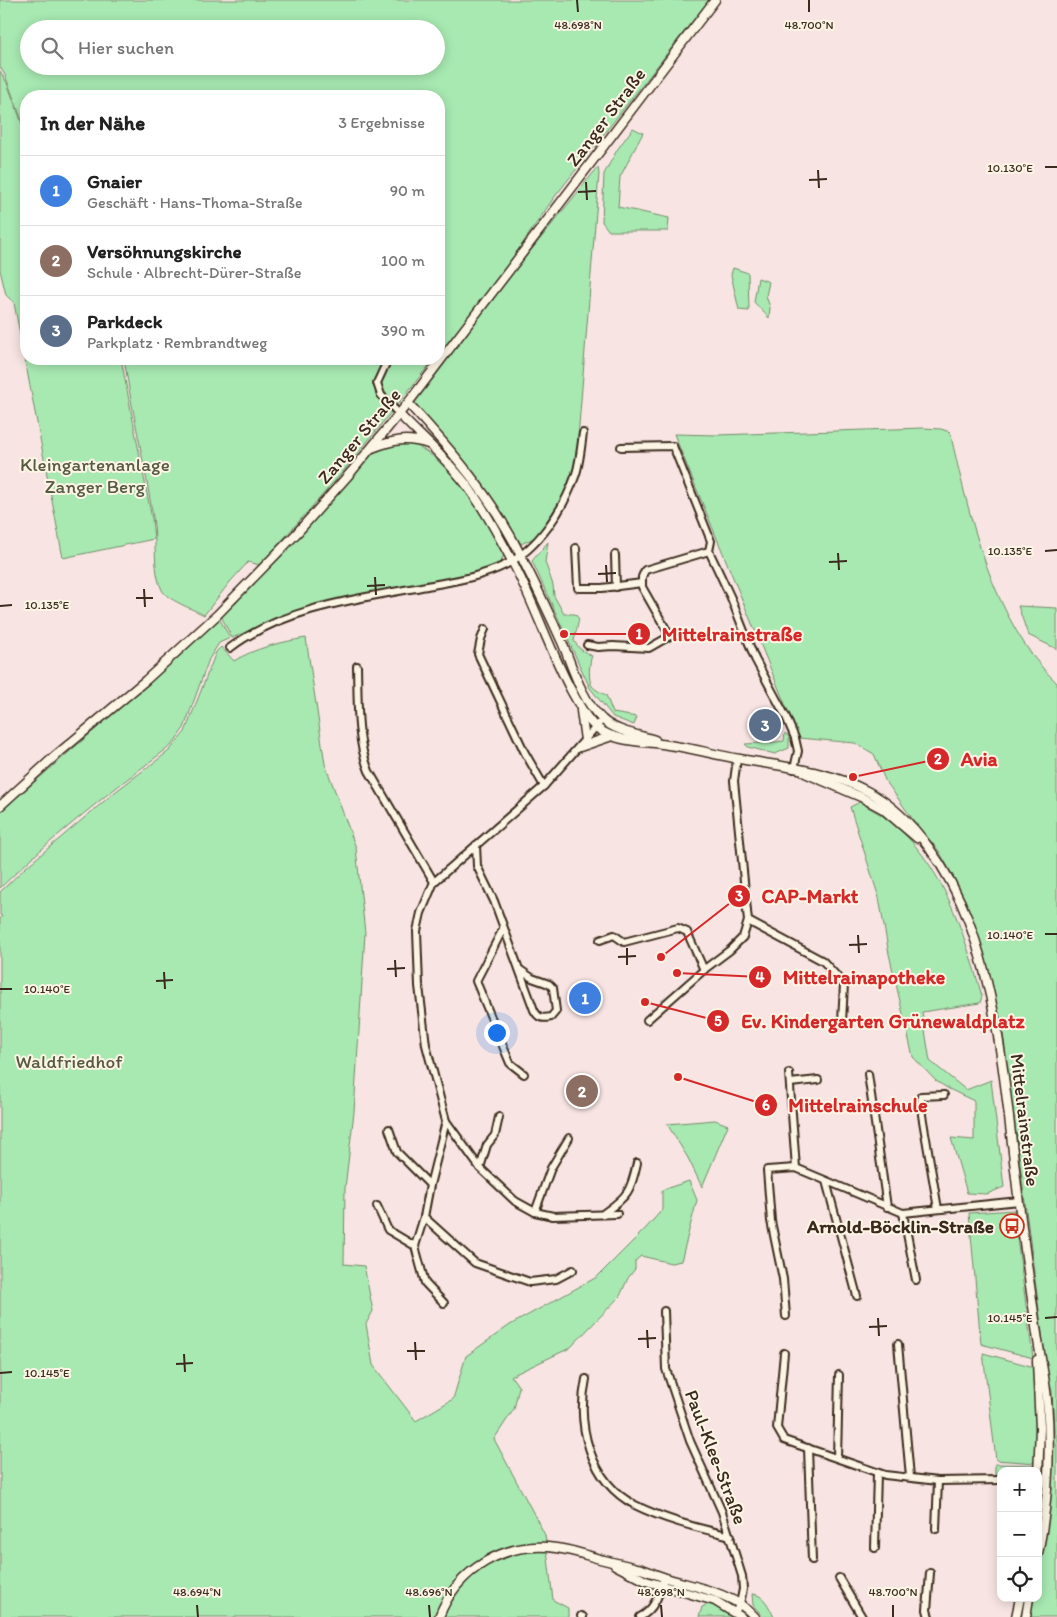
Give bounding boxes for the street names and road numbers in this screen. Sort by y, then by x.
street label: Zanger Straße [561,63,651,171]
street label: Zanger Straße [312,384,406,488]
street label: Mittelrainstraße [1005,1052,1045,1188]
street label: Paul-Klee-Straße [680,1387,752,1527]

